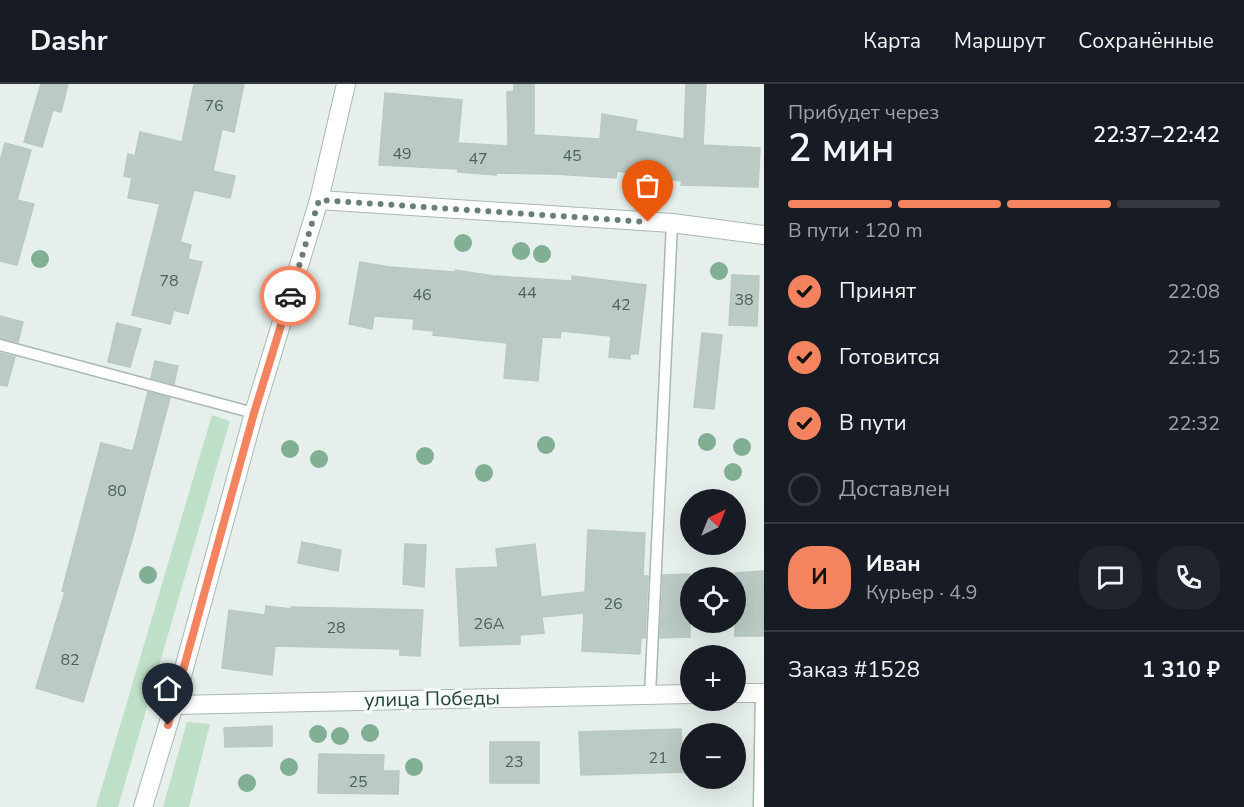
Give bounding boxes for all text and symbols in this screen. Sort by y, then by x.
text: Dashr [30,22,108,60]
text: Карта [863,27,921,55]
text: Маршрут [954,27,1045,55]
text: Сохранённые [1078,27,1214,55]
house number: 76 [204,95,224,117]
text: Прибудет через [788,99,939,126]
text: 22:37–22:42 [1093,120,1220,150]
text: 2 мин [788,122,894,175]
house number: 49 [392,143,412,165]
house number: 45 [562,145,582,167]
house number: 47 [468,148,488,170]
pin [622,160,673,222]
icon: bag [631,169,664,202]
text: В пути · 120 m [788,217,923,244]
courier [260,266,320,326]
house number: 78 [159,270,179,292]
icon: check [788,275,821,308]
text: Принят [839,276,916,306]
text: 22:08 [1167,278,1220,305]
icon: car [274,280,307,313]
house number: 44 [517,282,537,304]
house number: 46 [412,284,432,306]
house number: 38 [734,289,754,311]
house number: 42 [611,294,631,316]
icon: check [788,341,821,374]
text: Готовится [839,342,940,372]
text: 22:15 [1167,344,1220,371]
icon: check [788,407,821,440]
text: В пути [839,408,907,438]
text: 22:32 [1167,410,1220,437]
text: Доставлен [839,474,950,504]
house number: 80 [107,480,127,502]
north arrow [680,489,746,555]
map controls [680,489,746,789]
button: chat [1079,546,1142,609]
button: phone [1157,546,1220,609]
text: Иван [866,549,921,579]
text: И [811,562,828,592]
button: locate [680,567,746,633]
text: Курьер · 4.9 [866,579,978,606]
house number: 26 [603,593,623,615]
house number: 26А [474,613,505,635]
house number: 28 [326,617,346,639]
button: + [680,645,746,711]
house number: 82 [60,649,80,671]
text: Заказ #1528 [788,655,920,685]
text: 1 310 ₽ [1142,655,1220,685]
pin [142,663,193,725]
icon: home [151,672,184,705]
street label: улица Победы [364,684,500,714]
button: − [680,723,746,789]
house number: 21 [648,747,668,769]
house number: 23 [504,751,524,773]
house number: 25 [348,771,368,793]

